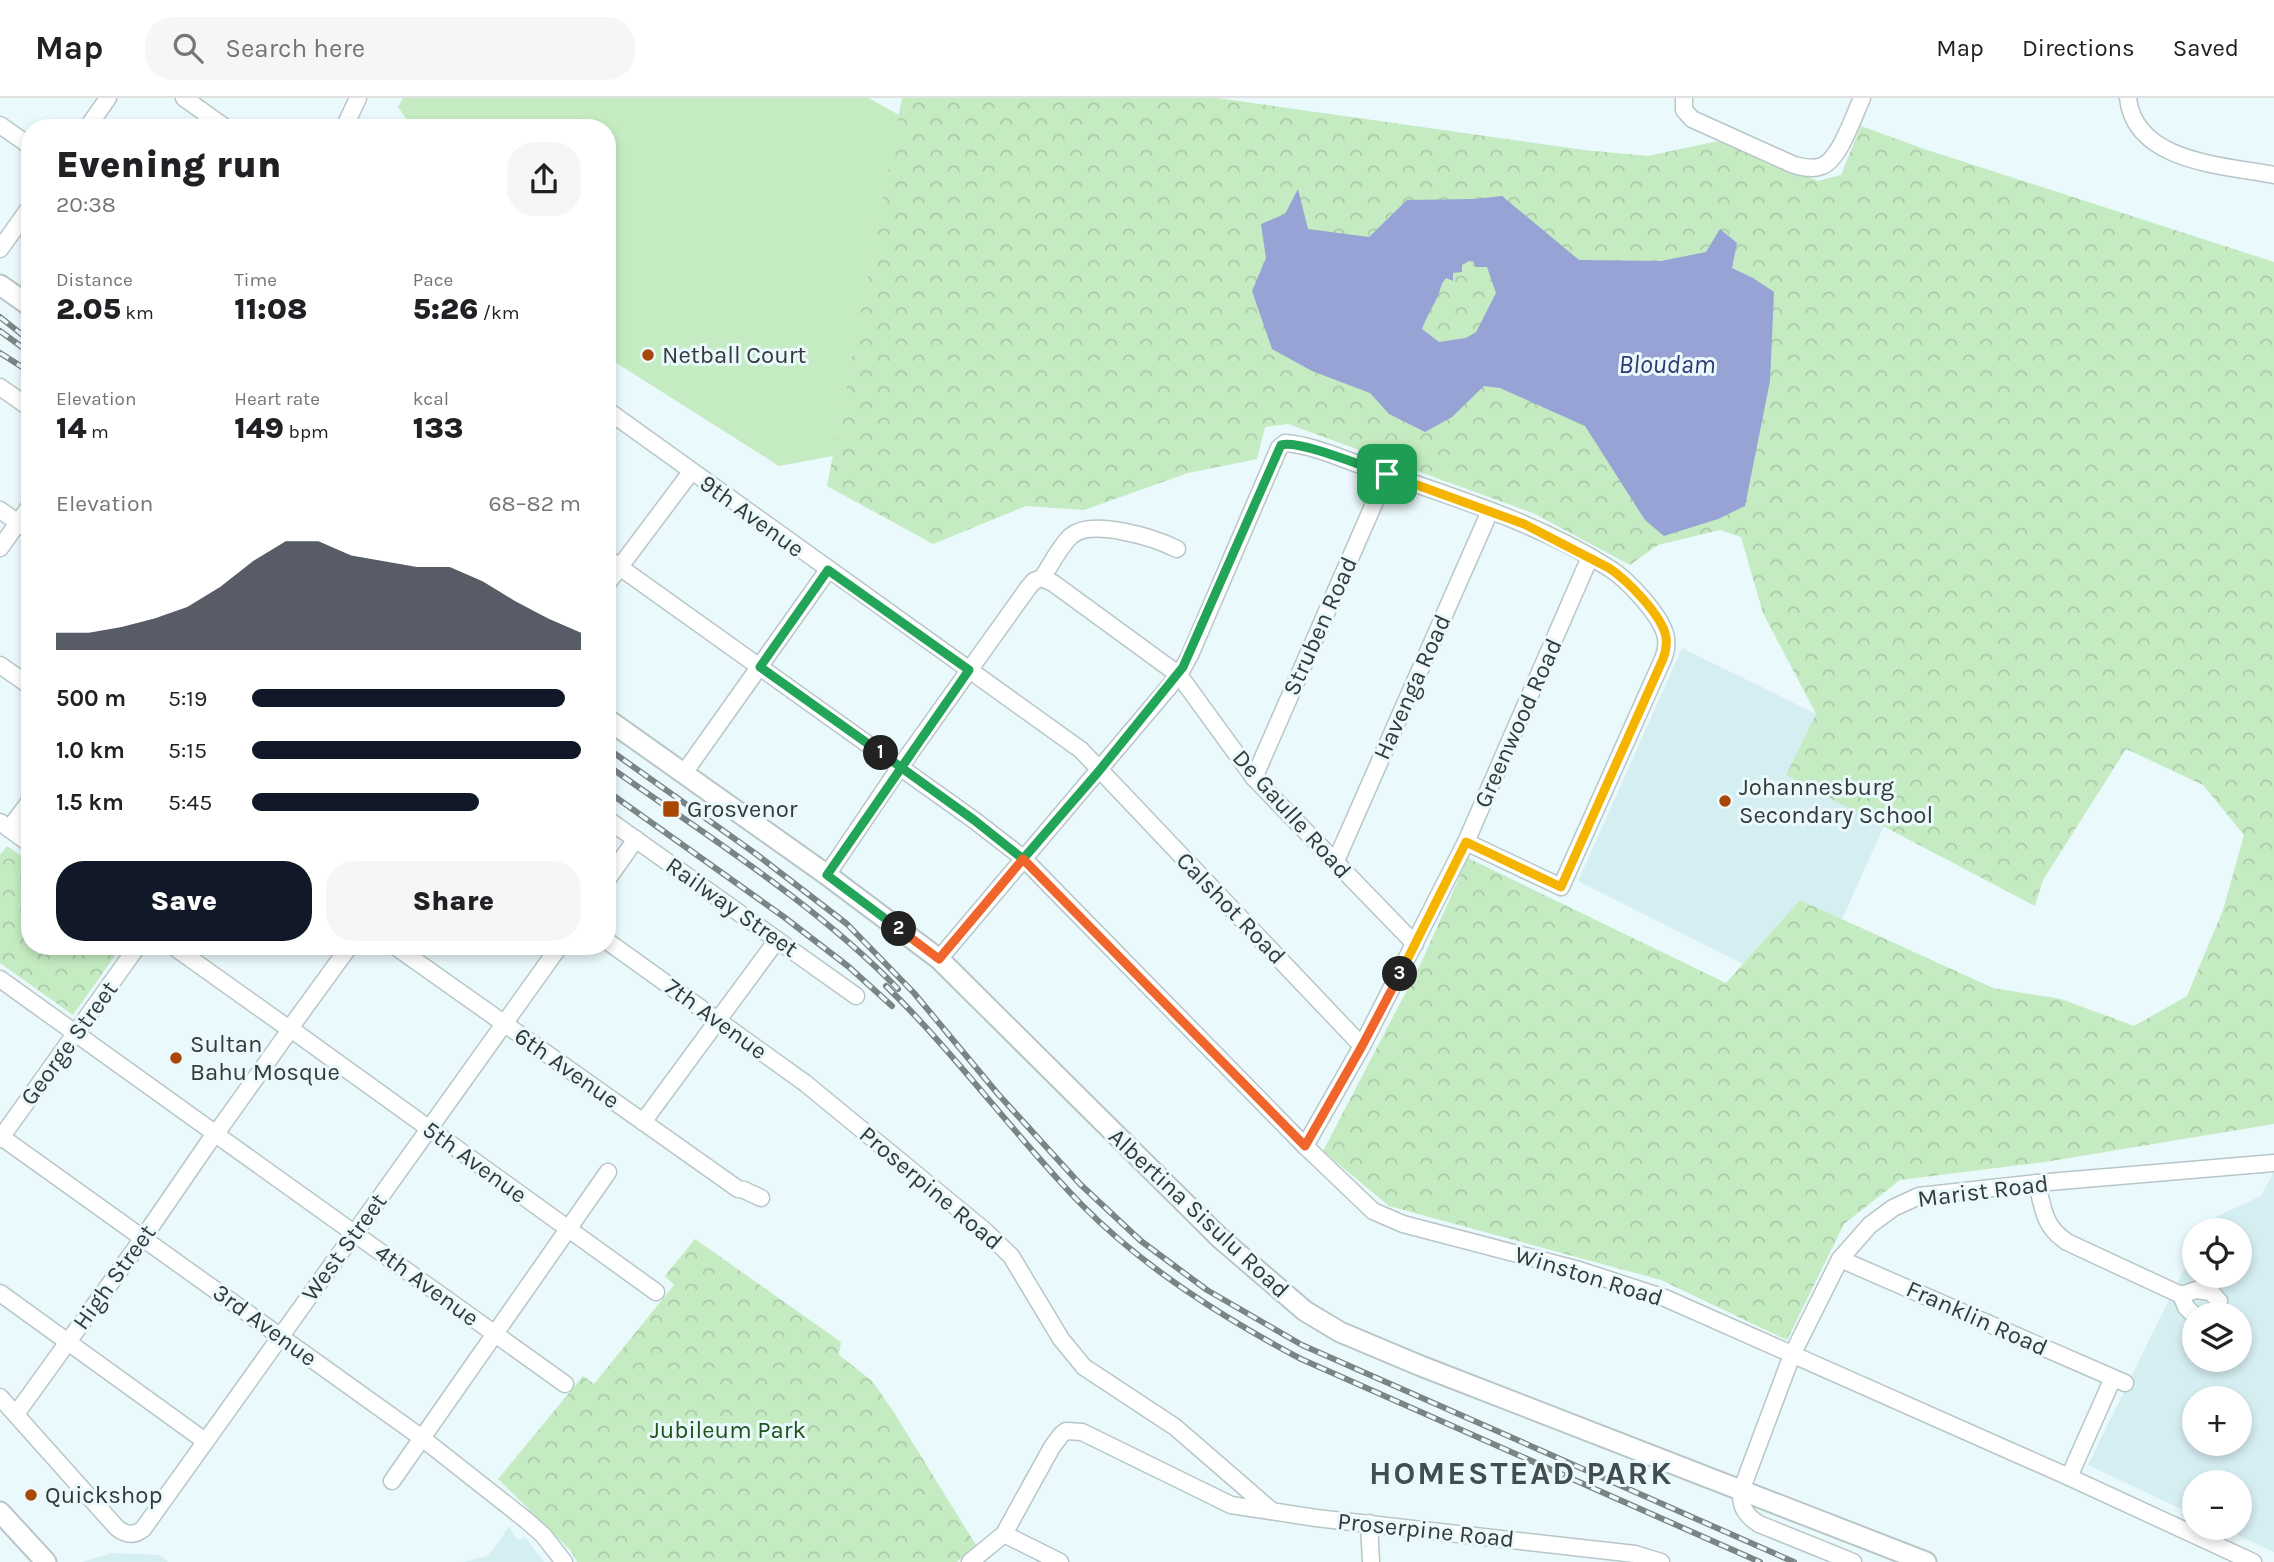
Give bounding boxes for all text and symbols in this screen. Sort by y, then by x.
search box [145,17,635,80]
text: Map [35,29,103,67]
icon: search [169,29,207,67]
text: Search here [225,33,365,64]
text: Map [1936,34,1984,62]
text: Directions [2022,34,2135,62]
text: Saved [2173,34,2239,62]
text: Evening run [56,142,281,187]
button: share [507,142,581,216]
text: 20:38 [56,191,116,218]
text: Distance [56,269,133,291]
text: Time [234,269,277,291]
text: Pace [413,269,453,291]
text: 2.05 [56,291,121,327]
text: 11:08 [234,291,307,327]
text: 5:26 [413,291,478,327]
text: km [121,302,154,324]
text: /km [478,302,519,324]
place label: Netball Court [662,341,806,369]
marker: Netball Court [640,347,656,363]
water label: Bloudam [1619,349,1715,380]
text: Elevation [56,388,136,410]
text: Heart rate [234,388,320,410]
text: kcal [413,388,449,410]
text: 14 [56,410,87,446]
text: 149 [234,410,284,446]
text: 133 [413,410,463,446]
text: m [87,421,109,443]
text: bpm [284,421,329,443]
pin [1357,444,1417,504]
icon: arrive [1368,455,1406,493]
street label: 9th Avenue [694,469,810,563]
text: Elevation [56,490,153,517]
text: 68–82 m [488,490,581,517]
street label: Struben Road [1277,552,1363,700]
street label: Havenga Road [1368,610,1456,764]
street label: Greenwood Road [1468,634,1568,812]
text: 500 m [56,685,126,712]
text: 5:19 [168,685,207,712]
pin: 1 [864,736,898,770]
text: 1.0 km [56,737,125,764]
text: 5:15 [168,737,207,764]
text: 1 [877,741,884,763]
street label: De Gaulle Road [1227,744,1357,884]
place label: Johannesburg Secondary School [1739,773,1933,829]
text: 1.5 km [56,789,124,816]
text: 5:45 [168,789,212,816]
marker: Johannesburg Secondary School [1717,793,1733,809]
place label: Grosvenor [687,795,798,823]
marker: Grosvenor [661,799,681,819]
street label: Calshot Road [1171,846,1291,970]
street label: Railway Street [660,851,804,963]
button: Save [56,861,312,941]
button: Share [326,861,581,941]
pin: 2 [881,912,916,946]
text: 2 [893,917,904,939]
pin: 3 [1382,956,1418,992]
text: 3 [1394,962,1405,984]
street label: 7th Avenue [659,973,773,1065]
street label: George Street [15,975,123,1111]
street label: 6th Avenue [509,1022,625,1114]
place label: Sultan Bahu Mosque [190,1030,340,1086]
marker: Sultan Bahu Mosque [168,1050,184,1066]
street label: 5th Avenue [418,1115,532,1209]
street label: Proserpine Road [854,1120,1008,1256]
street label: Albertina Sisulu Road [1103,1122,1295,1304]
street label: Marist Road [1916,1169,2050,1213]
street label: West Street [296,1188,392,1306]
map controls [2182,1218,2252,1540]
button: locate [2182,1218,2252,1288]
street label: High Street [67,1219,161,1335]
street label: 4th Avenue [370,1238,484,1332]
street label: Winston Road [1512,1240,1666,1312]
street label: Franklin Road [1902,1274,2052,1362]
street label: 3rd Avenue [208,1278,322,1372]
button: layers [2182,1302,2252,1372]
button: + [2182,1386,2252,1456]
park label: Jubileum Park [650,1416,806,1444]
district label: HOMESTEAD PARK [1369,1455,1673,1492]
button: − [2182,1470,2252,1540]
place label: Quickshop [45,1481,162,1509]
marker: Quickshop [23,1487,39,1503]
street label: Proserpine Road [1336,1507,1516,1553]

